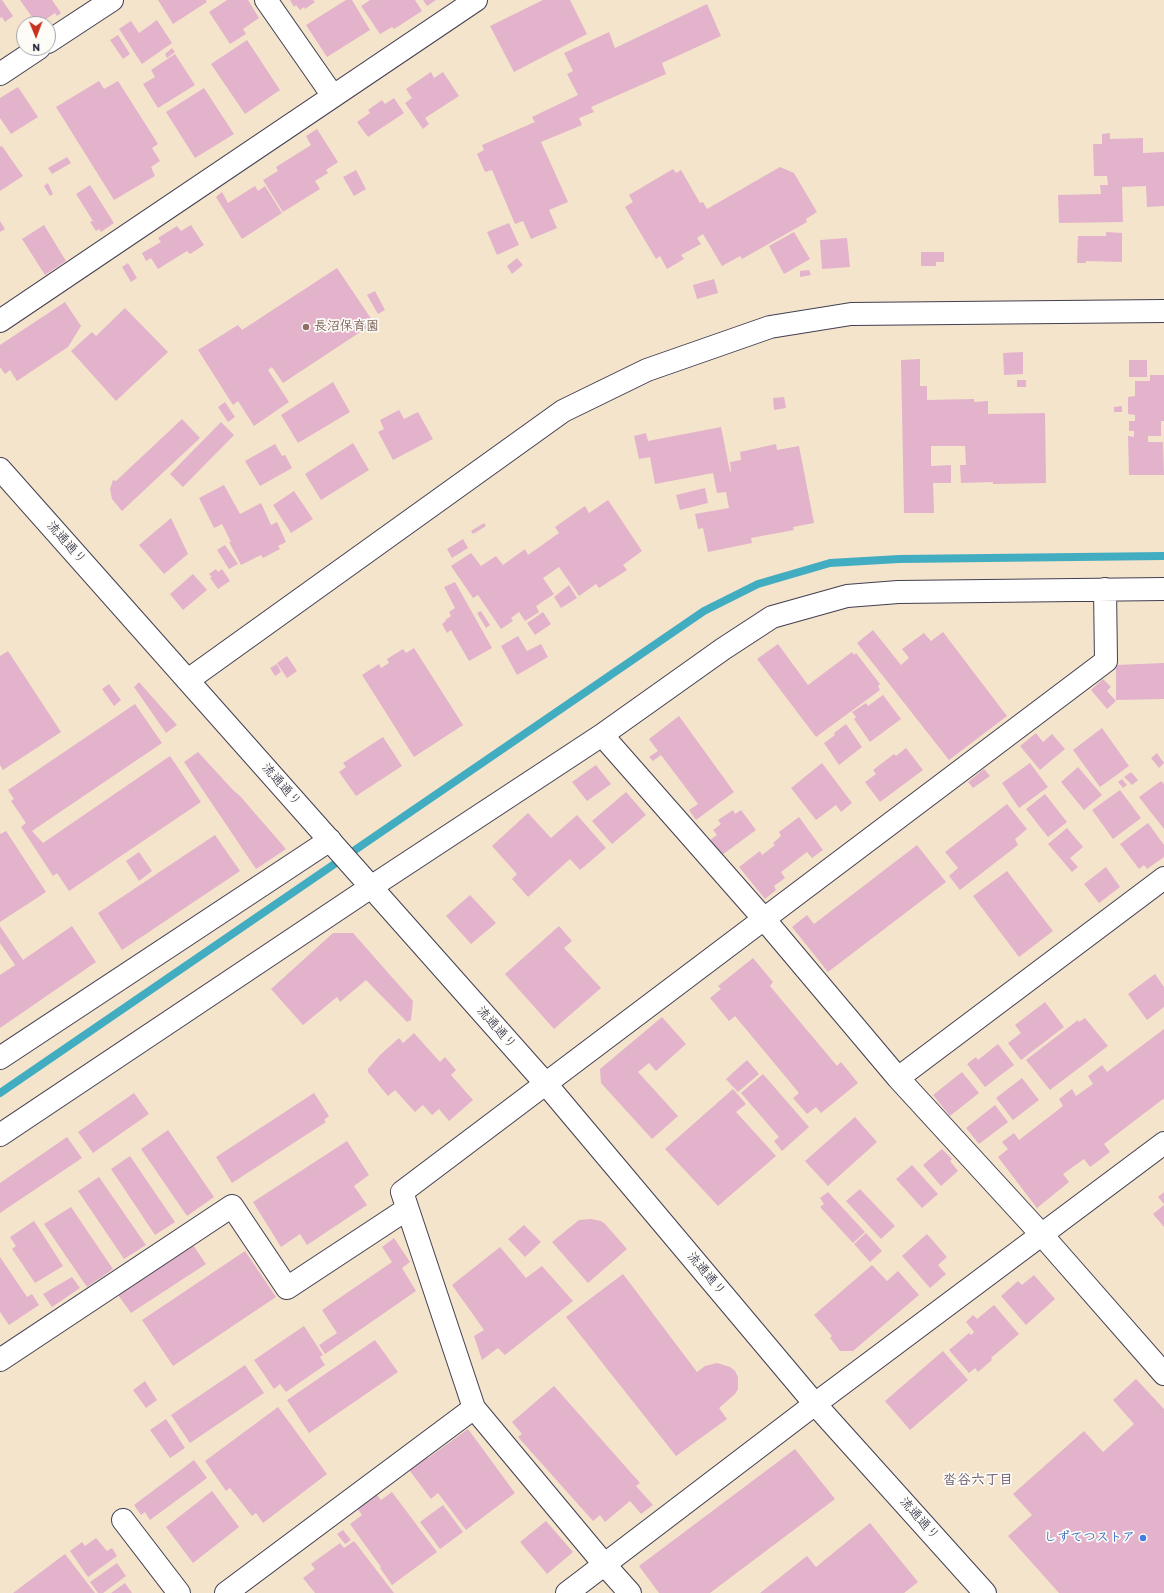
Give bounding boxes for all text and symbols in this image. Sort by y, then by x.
north arrow [16,16,56,56]
text: N [32,41,40,54]
place label: 長沼保育園 [314,319,379,335]
marker: 長沼保育園 [301,322,311,332]
street label: 流通通り [43,518,89,568]
street label: 流通通り [258,760,304,810]
street label: 流通通り [473,1003,519,1053]
street label: 流通通り [683,1249,729,1299]
district label: 沓谷六丁目 [943,1472,1013,1488]
street label: 流通通り [896,1494,942,1544]
place label: しずてつストア [1044,1530,1135,1546]
marker: しずてつストア [1138,1533,1148,1543]

